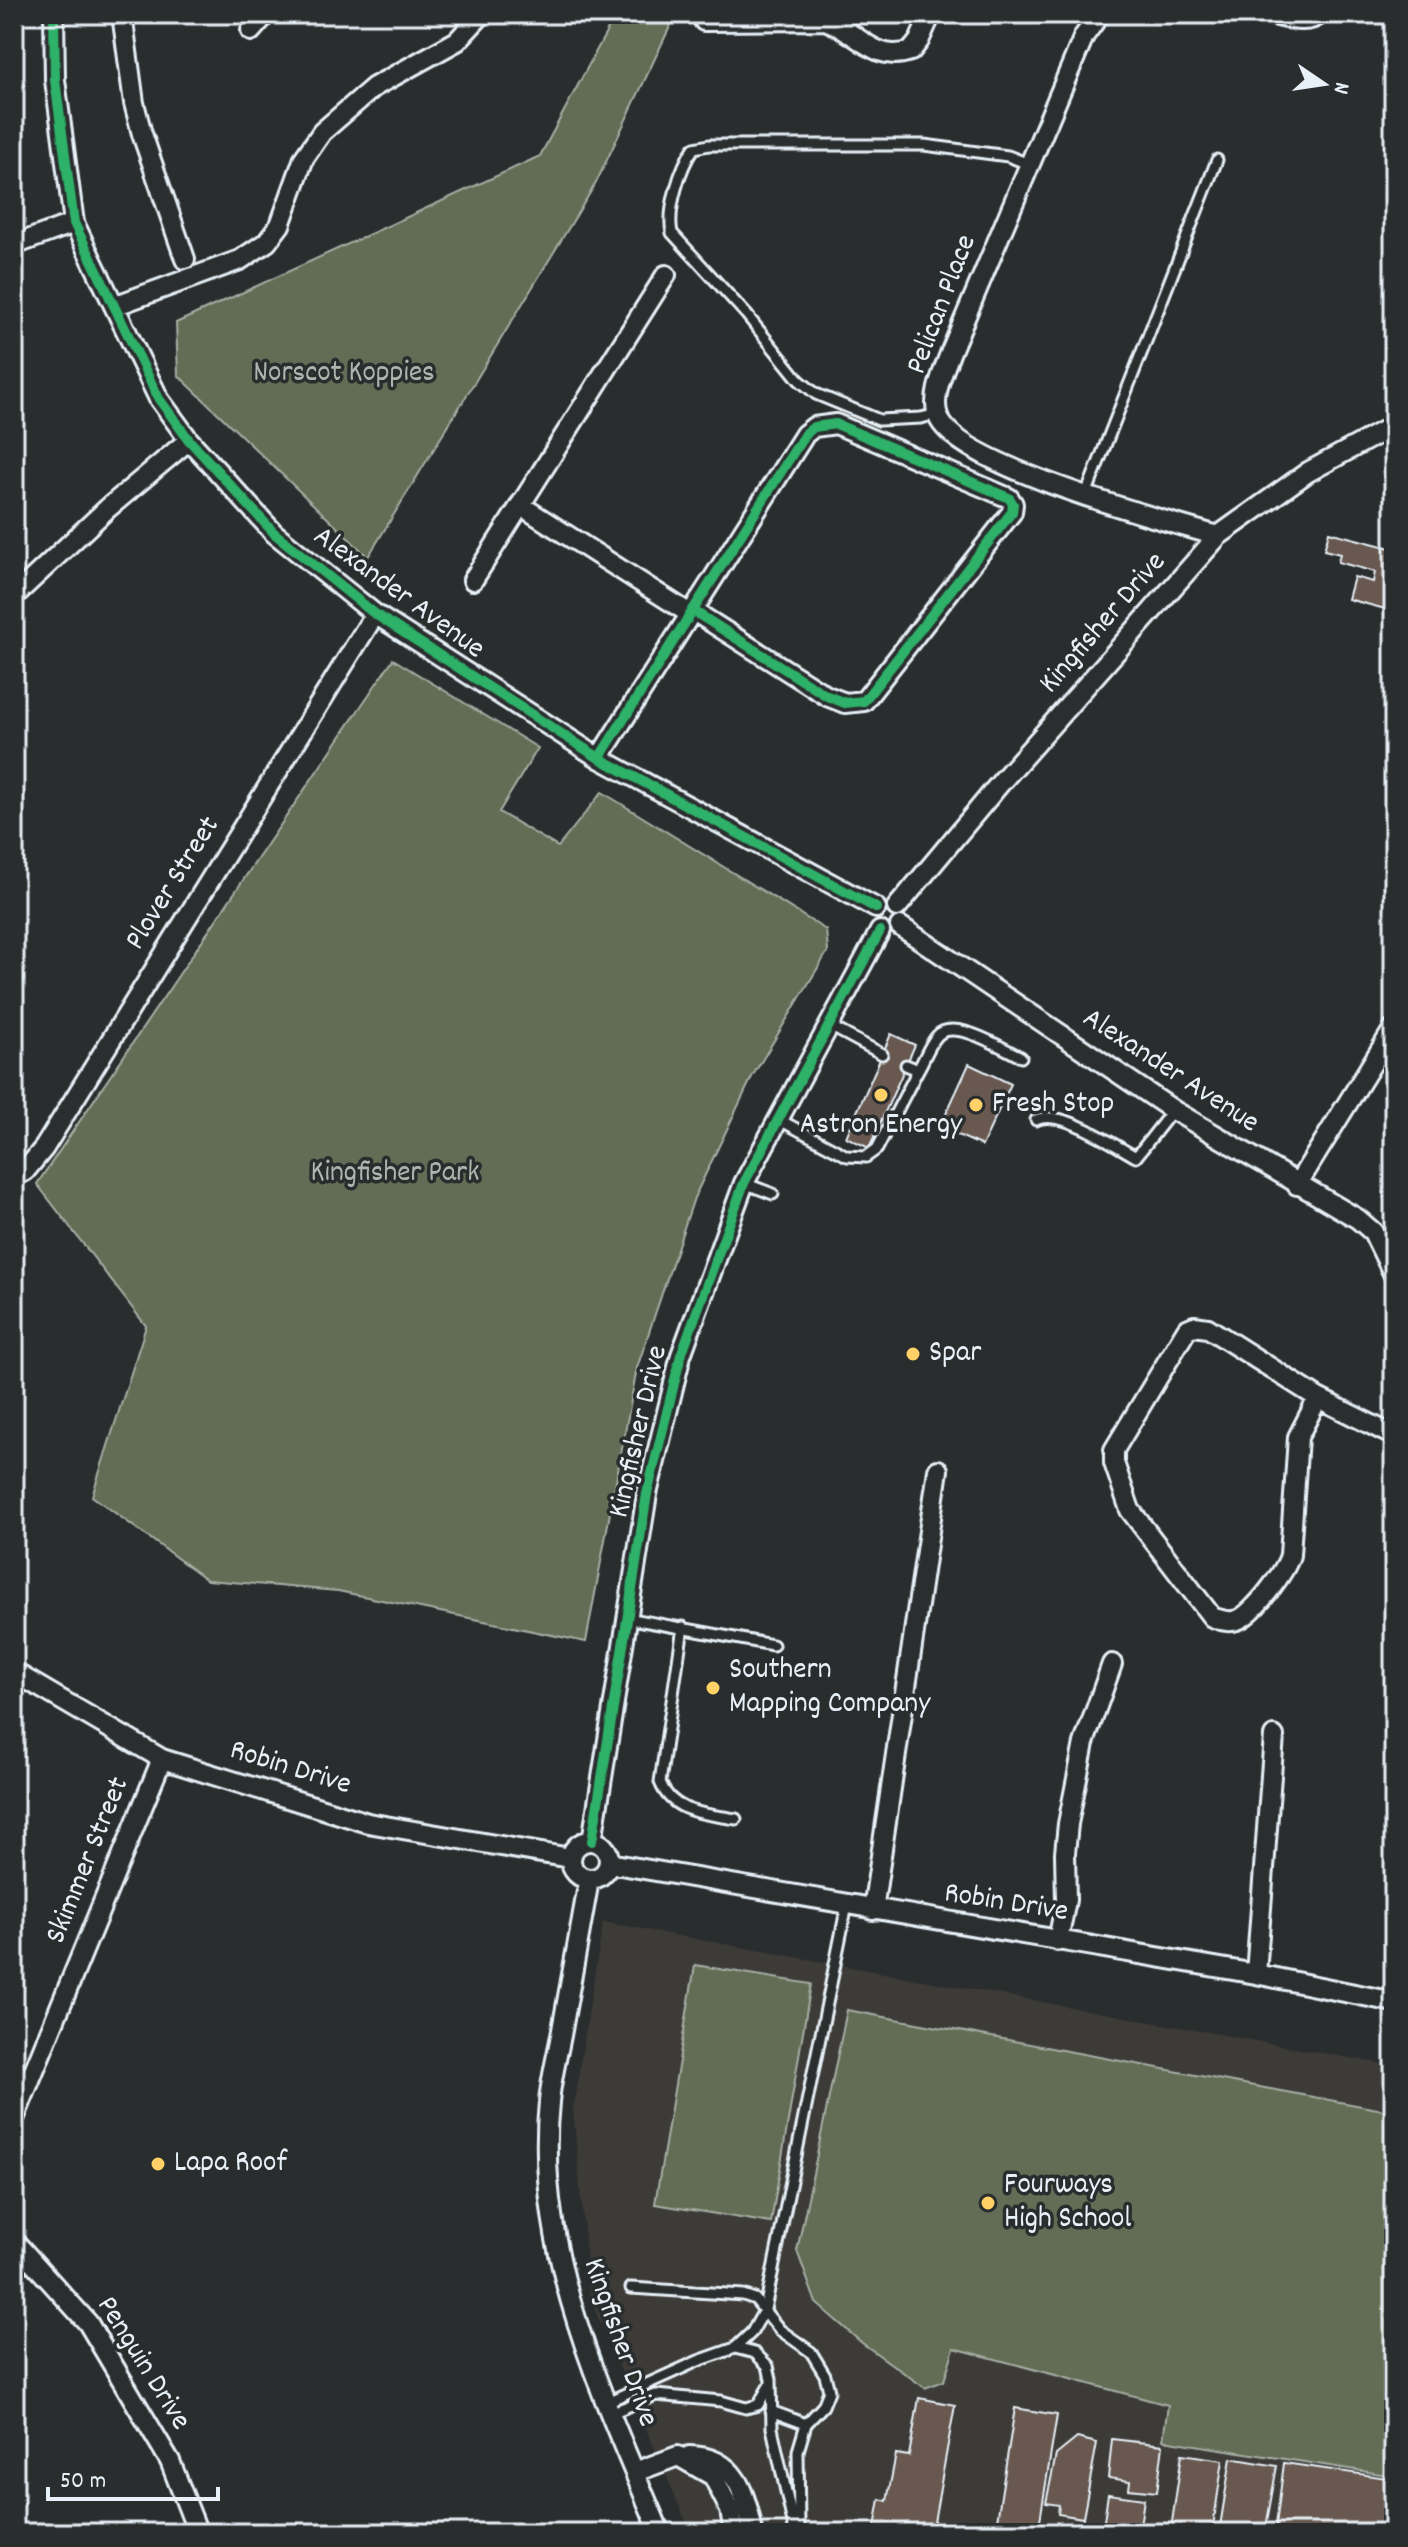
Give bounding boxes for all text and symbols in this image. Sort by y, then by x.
north arrow [1284,44,1364,124]
text: N [1324,79,1356,97]
street label: Pelican Place [897,229,989,381]
park label: Norscot Koppies [253,353,435,396]
street label: Alexander Avenue [303,517,493,671]
street label: Kingfisher Drive [1030,544,1178,704]
street label: Plover Street [116,809,232,959]
street label: Alexander Avenue [1073,999,1267,1145]
place label: Fresh Stop [992,1084,1114,1127]
marker: Astron Energy [872,1086,890,1104]
marker: Fresh Stop [967,1096,985,1114]
place label: Astron Energy [800,1105,963,1148]
park label: Kingfisher Park [311,1153,479,1196]
place label: Spar [929,1333,981,1376]
street label: Kingfisher Drive [599,1342,681,1522]
marker: Spar [904,1345,922,1363]
place label: Southern Mapping Company [729,1650,931,1727]
marker: Southern Mapping Company [704,1679,722,1697]
street label: Robin Drive [224,1730,356,1808]
street label: Skimmer Street [36,1771,142,1951]
street label: Robin Drive [941,1873,1071,1935]
place label: Lapa Roof [174,2143,288,2186]
marker: Lapa Roof [149,2155,167,2173]
place label: Fourways High School [1004,2165,1131,2242]
marker: Fourways High School [979,2194,997,2212]
street label: Kingfisher Drive [570,2253,668,2433]
street label: Penguin Drive [84,2289,200,2439]
scale bar [48,2451,218,2501]
text: 50 m [60,2465,106,2499]

